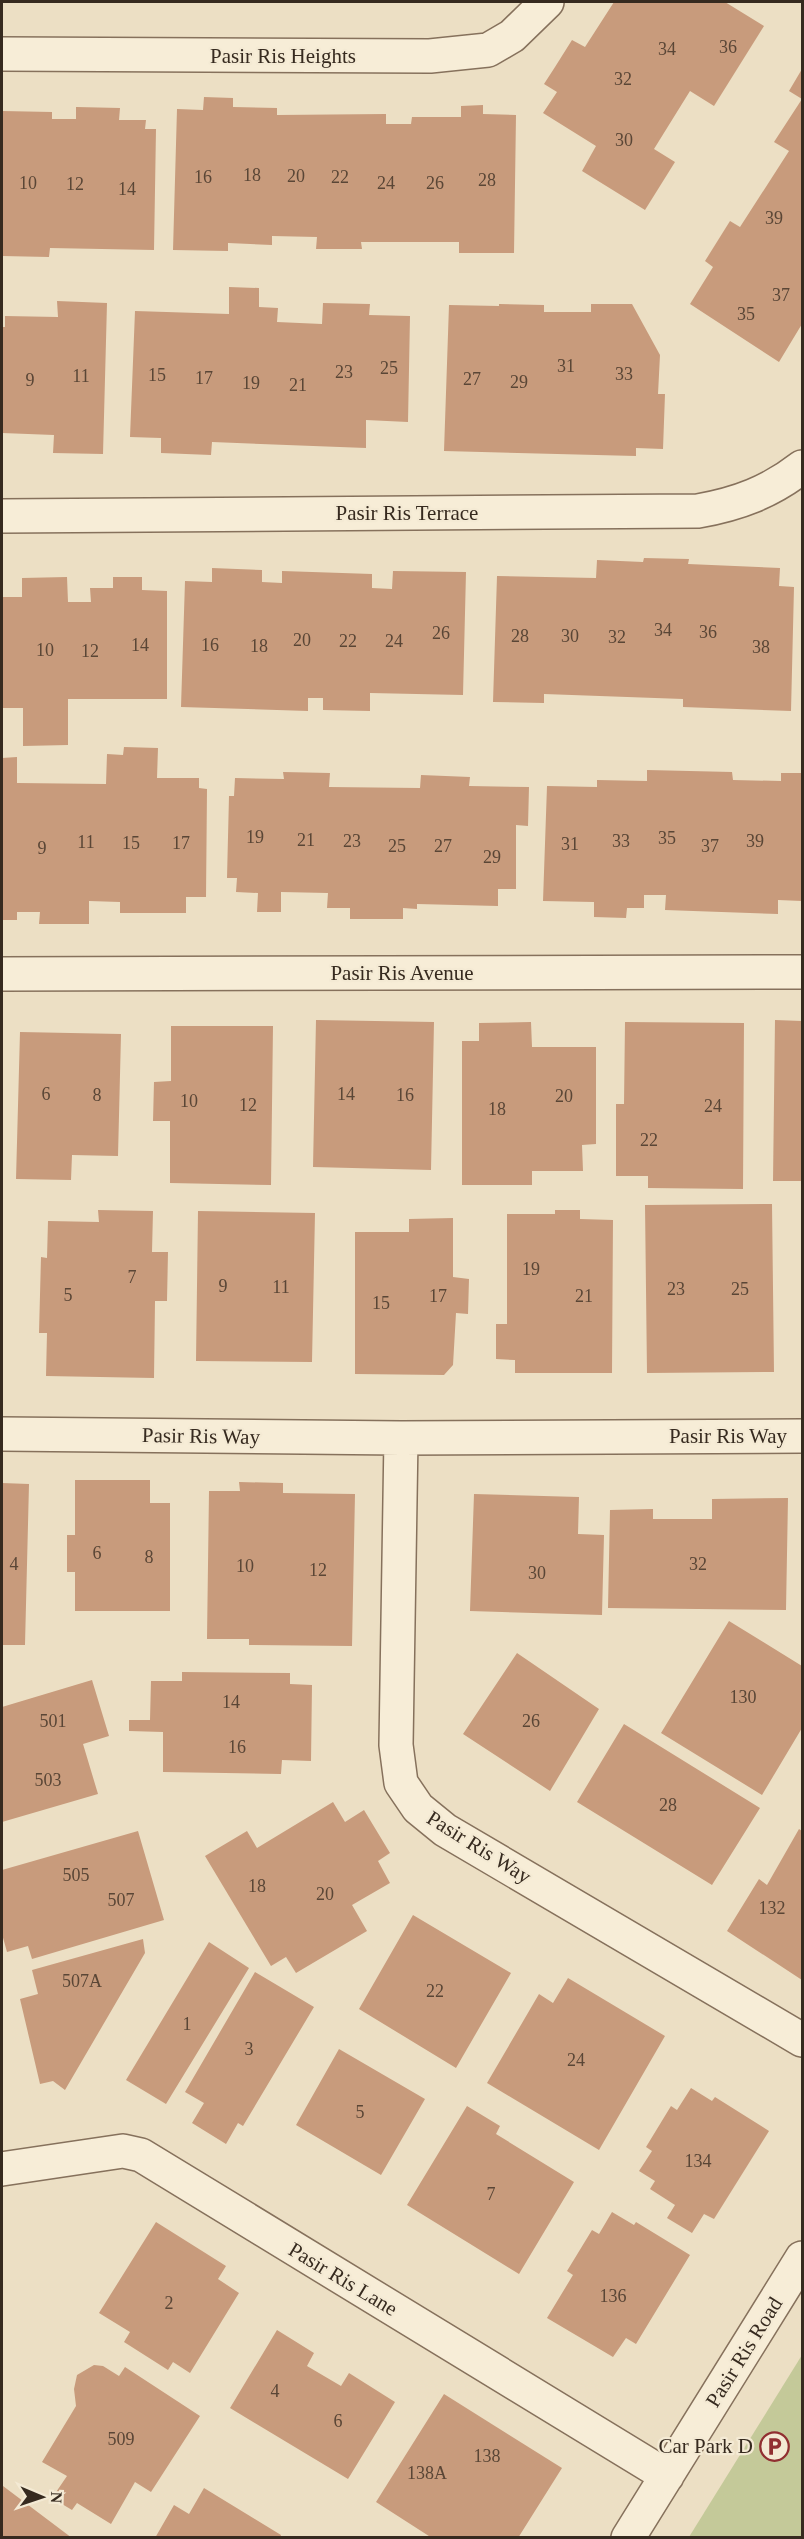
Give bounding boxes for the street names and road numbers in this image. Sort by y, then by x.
street label: Pasir Ris Heights [210,44,356,68]
street label: Pasir Ris Terrace [336,501,478,525]
street label: Pasir Ris Avenue [330,961,474,985]
street label: Pasir Ris Way [142,1423,261,1449]
street label: Pasir Ris Way [669,1424,788,1448]
street label: Pasir Ris Way [423,1806,536,1889]
street label: Pasir Ris Lane [284,2237,402,2321]
street label: Pasir Ris Road [701,2292,788,2411]

